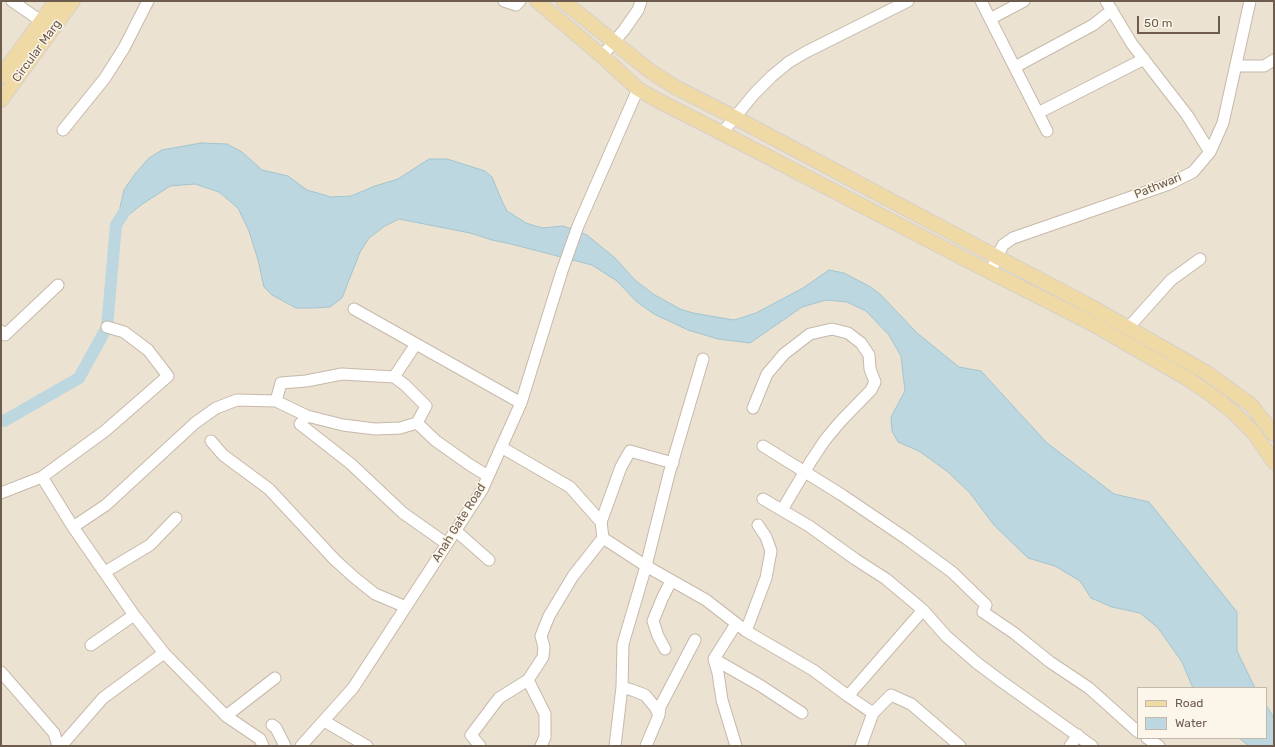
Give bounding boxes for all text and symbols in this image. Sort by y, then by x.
scale bar [1139,8,1222,34]
text: 50 m [1144,16,1172,30]
street label: Circular Marg [9,17,65,85]
street label: Pathwari [1132,170,1184,202]
street label: Anah Gate Road [429,481,489,565]
legend [1137,687,1267,739]
text: Road [1175,696,1203,710]
text: Water [1175,716,1207,730]

